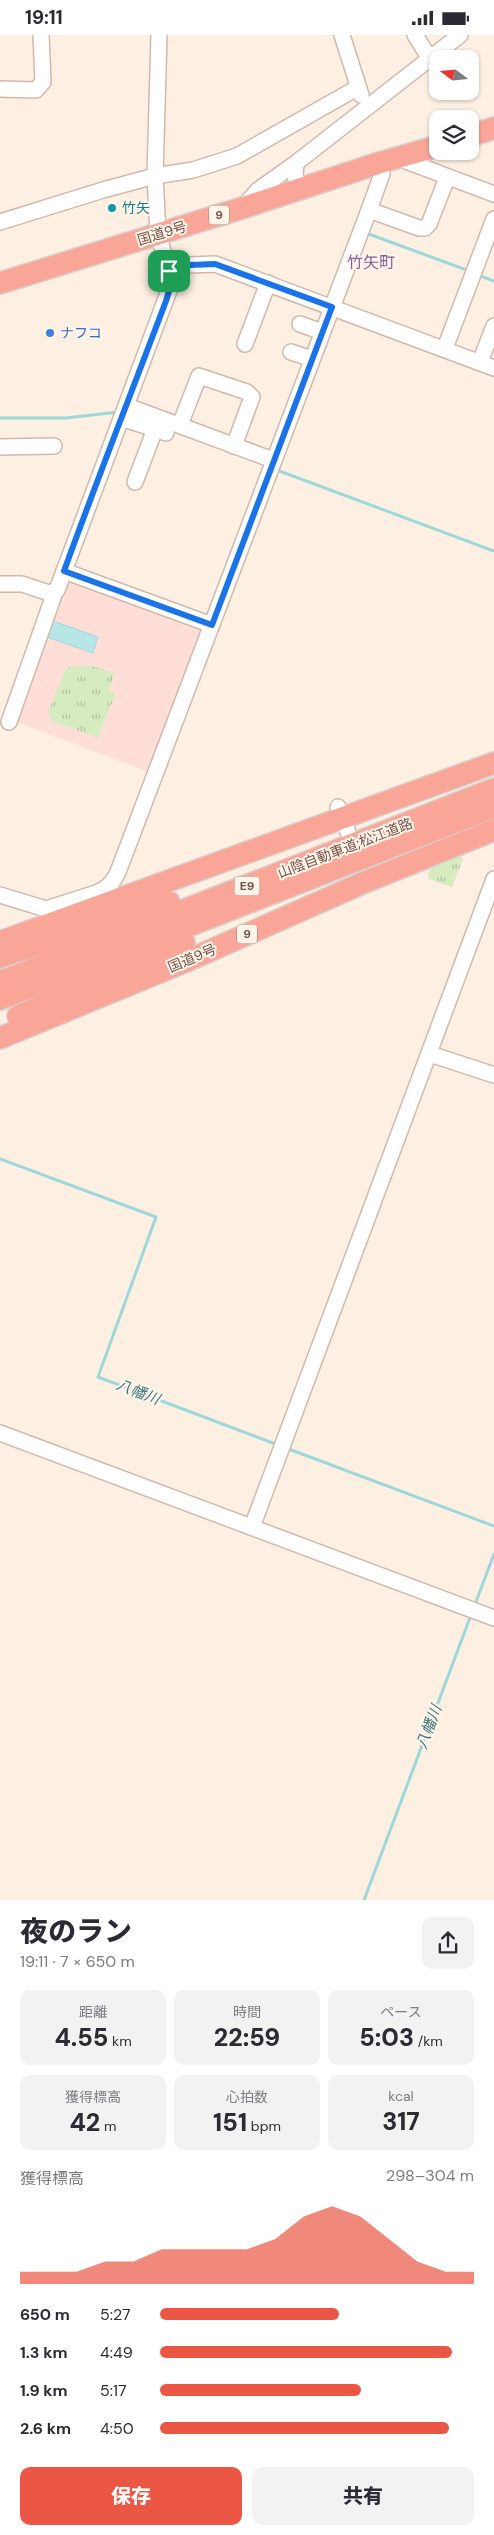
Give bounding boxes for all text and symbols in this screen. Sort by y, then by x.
text: 19:11 [25,5,63,30]
north arrow [429,50,479,100]
map controls [429,50,479,160]
button: layers [429,110,479,160]
place label: 竹矢 [122,199,150,217]
marker: 竹矢 [106,202,118,214]
road number: 9 [209,205,229,225]
street label: 国道9号 [135,217,189,249]
pin [148,250,190,292]
district label: 竹矢町 [347,252,395,273]
icon: arrive [155,257,183,285]
place label: ナフコ [60,324,102,342]
marker: ナフコ [44,327,56,339]
street label: 山陰自動車道;松江道路 [275,814,415,882]
road number: E9 [234,876,260,895]
road number: 9 [237,925,257,944]
street label: 国道9号 [165,940,219,976]
water label: 八幡川 [113,1375,164,1410]
water label: 八幡川 [412,1701,447,1752]
text: 夜のラン [20,1913,132,1950]
button: share [422,1917,474,1969]
text: 19:11 · 7 × 650 m [20,1951,135,1972]
text: 距離 [79,2003,107,2021]
text: 時間 [233,2003,261,2021]
text: ペース [380,2003,422,2021]
text: 4.55 [54,2021,108,2054]
text: 22:59 [214,2021,280,2054]
text: 5:03 [359,2021,414,2054]
text: km [108,2032,132,2050]
text: /km [414,2032,443,2050]
text: kcal [388,2087,414,2105]
text: 獲得標高 [65,2088,121,2106]
text: 心拍数 [226,2088,268,2106]
text: 317 [382,2105,420,2138]
text: 42 [69,2106,100,2139]
text: 151 [213,2106,247,2139]
text: m [100,2117,117,2135]
text: bpm [247,2117,281,2135]
text: 298–304 m [386,2165,474,2186]
text: 獲得標高 [20,2168,84,2189]
text: 650 m [20,2304,70,2325]
text: 5:27 [100,2304,130,2325]
text: 1.3 km [20,2342,68,2363]
text: 4:49 [100,2342,133,2363]
text: 1.9 km [20,2380,68,2401]
text: 5:17 [100,2380,127,2401]
text: 2.6 km [20,2418,71,2439]
text: 4:50 [100,2418,134,2439]
button: 保存 [20,2467,242,2525]
button: 共有 [252,2467,474,2525]

